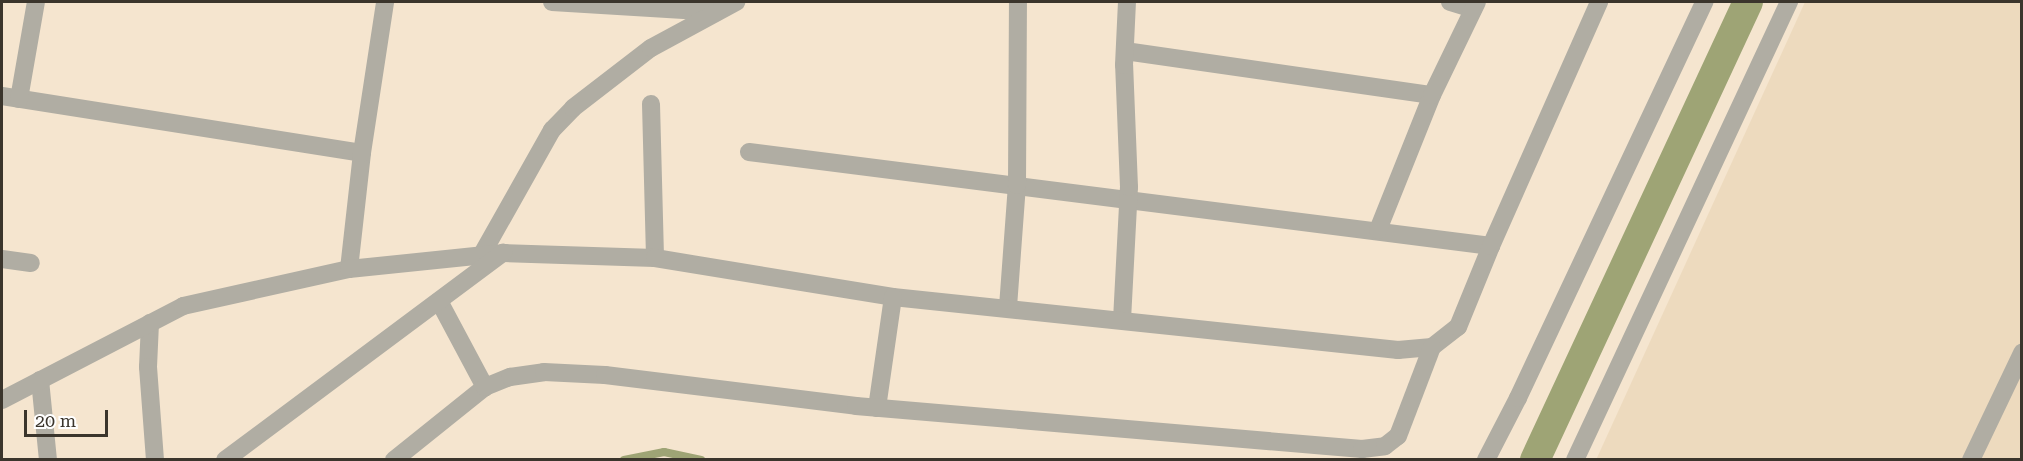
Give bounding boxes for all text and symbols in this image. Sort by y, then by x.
scale bar [27,398,111,436]
text: 20 m [35,410,76,431]

